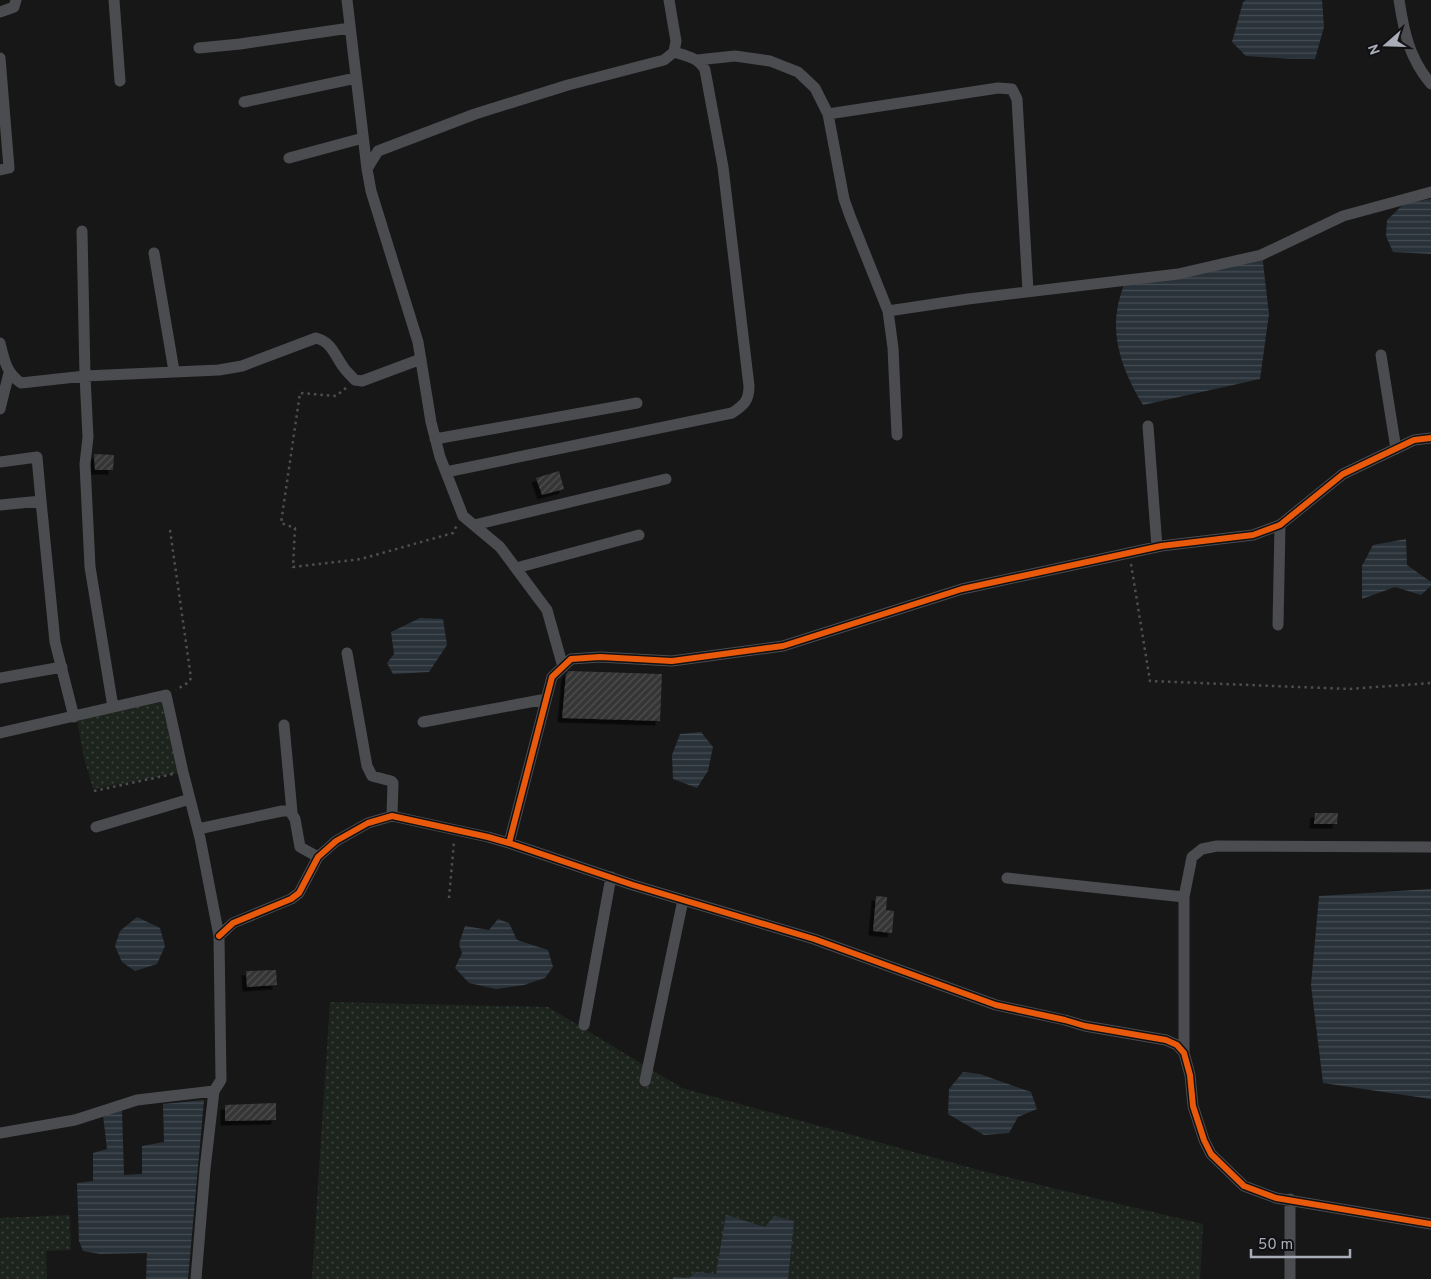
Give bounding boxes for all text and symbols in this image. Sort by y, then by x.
north arrow [1361,20,1411,70]
text: N [1365,41,1385,57]
scale bar [1251,1226,1350,1258]
text: 50 m [1258,1236,1293,1255]

